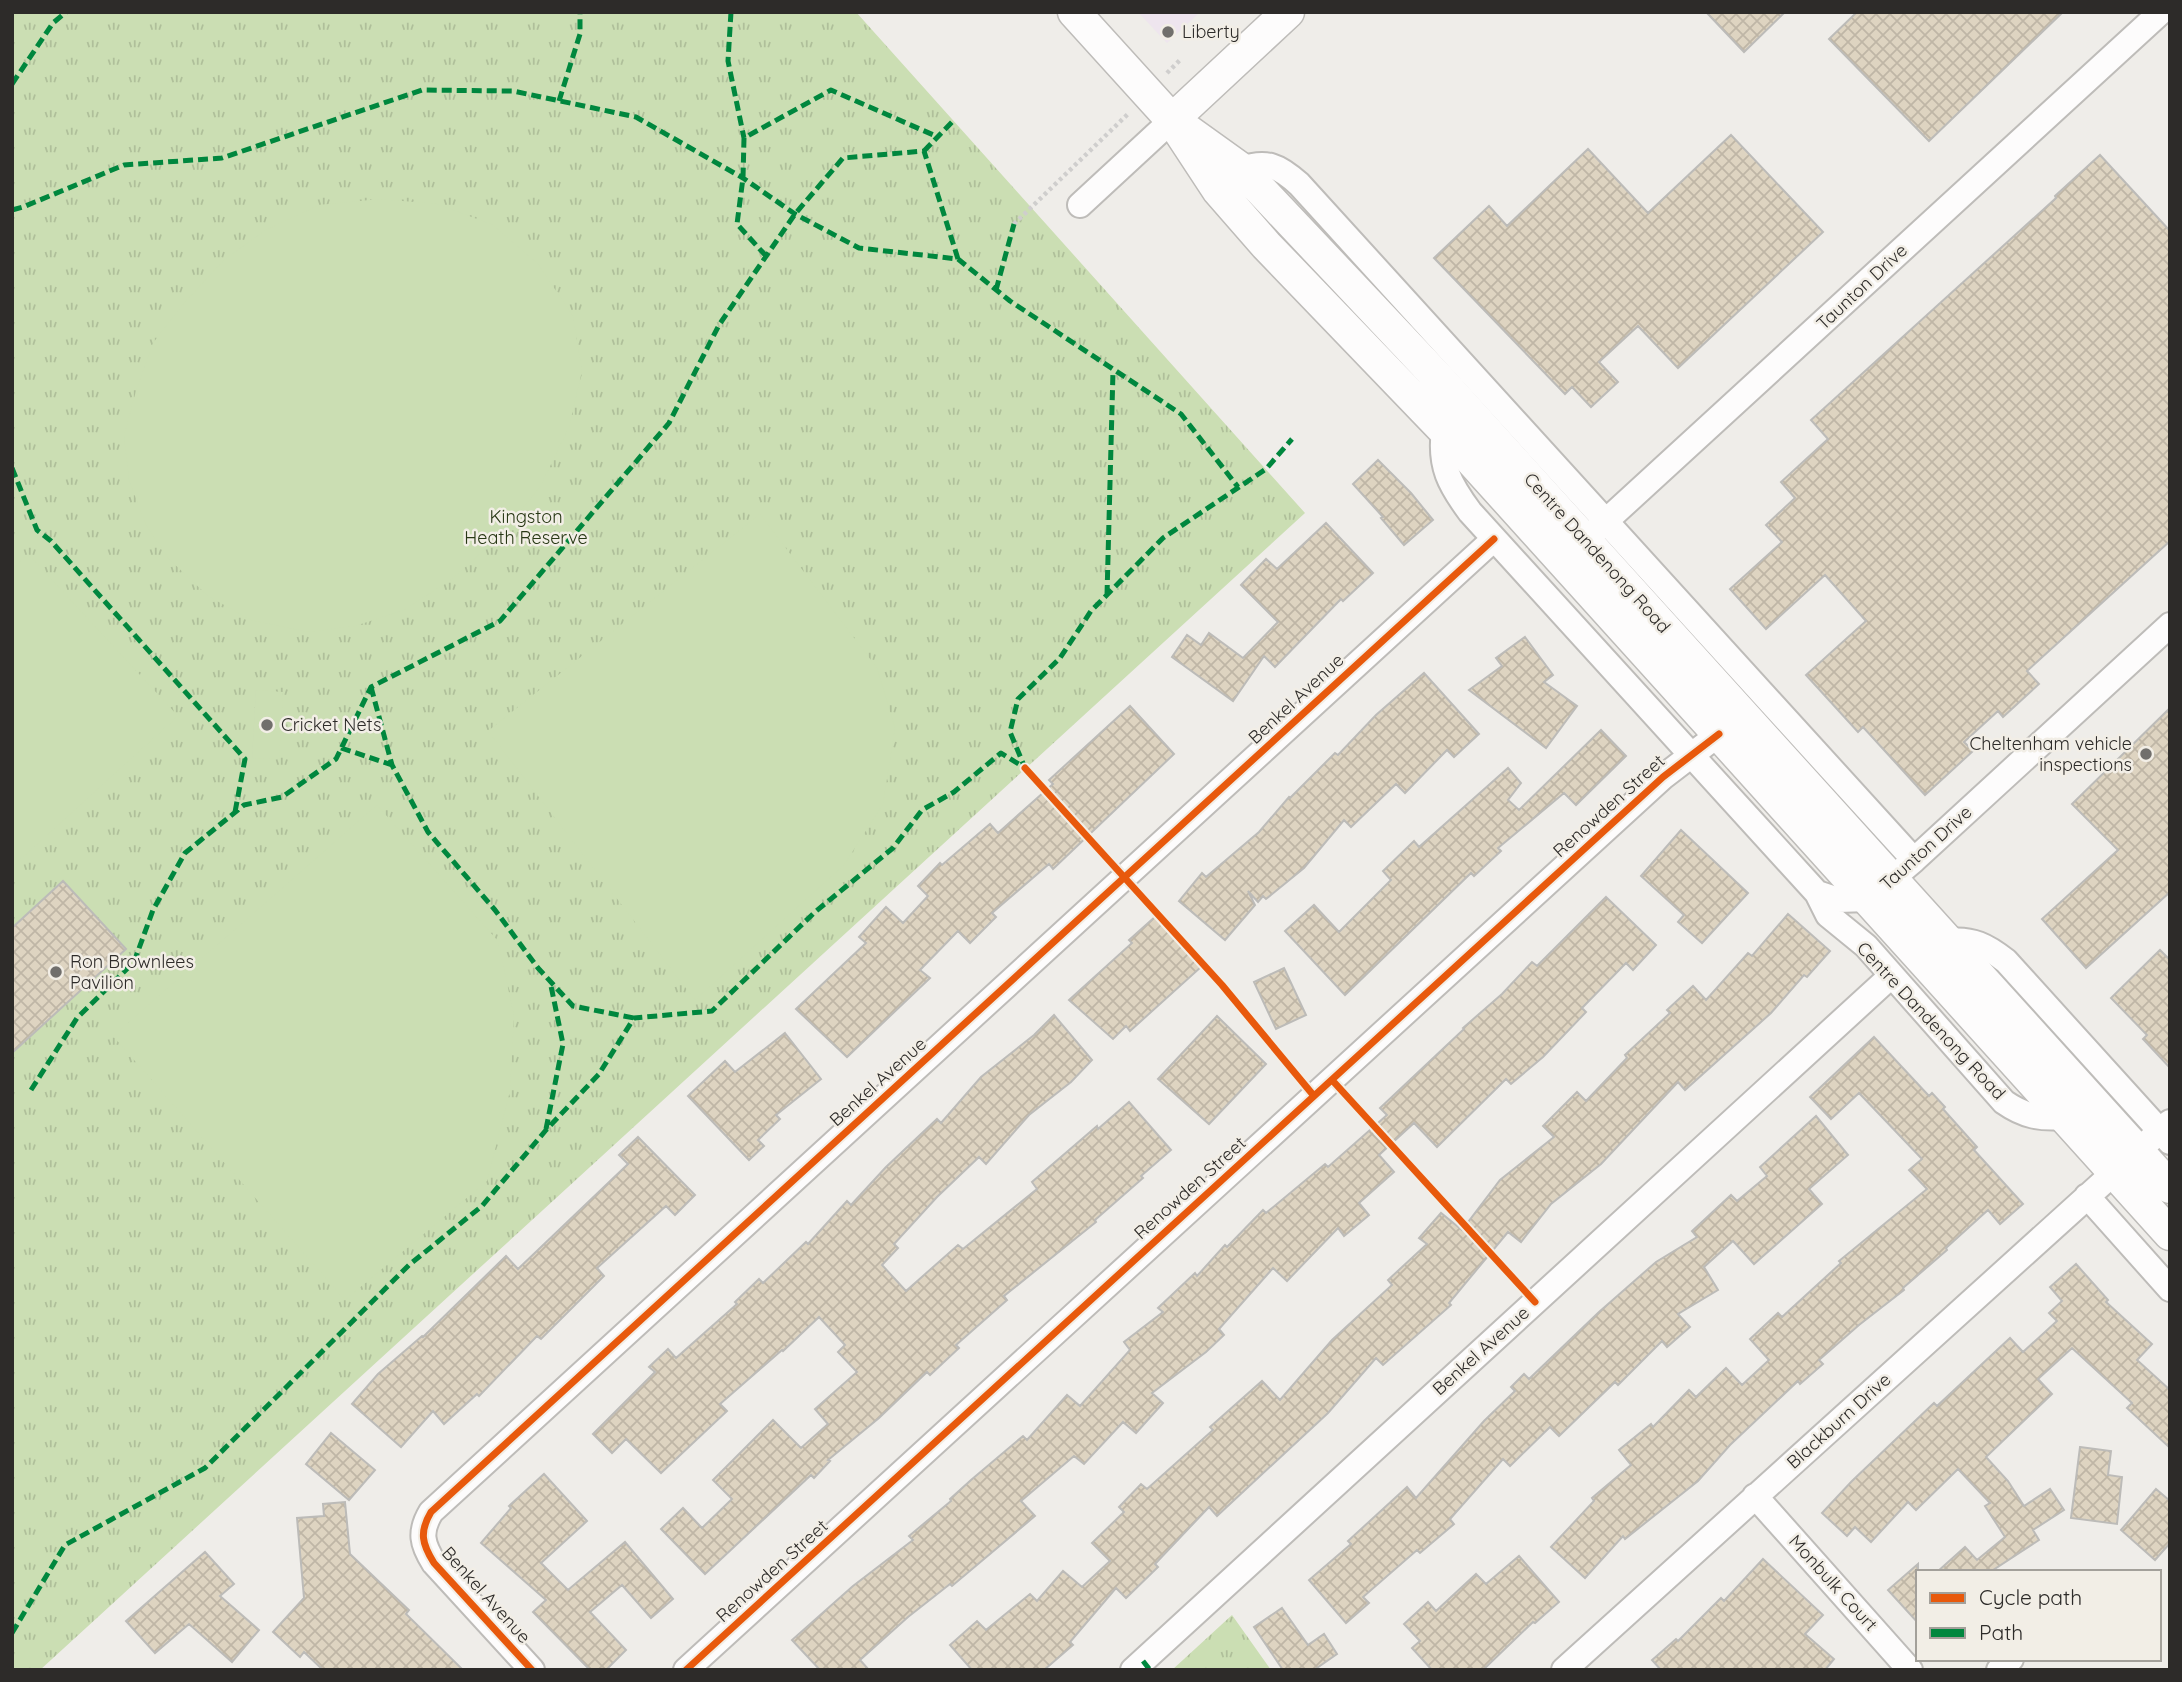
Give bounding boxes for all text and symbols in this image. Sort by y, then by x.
place label: Liberty [1182,20,1240,43]
marker: Liberty [1160,24,1176,40]
street label: Taunton Drive [1811,239,1912,335]
street label: Centre Dandenong Road [1519,468,1675,638]
park label: Kingston Heath Reserve [464,505,588,549]
street label: Benkel Avenue [1243,649,1348,749]
place label: Cricket Nets [281,713,381,736]
marker: Cricket Nets [259,717,275,733]
place label: Cheltenham vehicle inspections [1970,732,2132,776]
marker: Cheltenham vehicle inspections [2138,746,2154,762]
street label: Renowden Street [1548,749,1669,862]
street label: Taunton Drive [1875,800,1976,895]
street label: Centre Dandenong Road [1852,937,2011,1105]
place label: Ron Brownlees Pavilion [70,950,194,994]
marker: Ron Brownlees Pavilion [48,964,64,980]
street label: Benkel Avenue [825,1032,931,1131]
street label: Renowden Street [1129,1131,1250,1244]
street label: Benkel Avenue [1428,1301,1534,1400]
street label: Blackburn Drive [1782,1368,1896,1473]
street label: Renowden Street [711,1514,832,1627]
street label: Monbulk Court [1784,1530,1883,1636]
street label: Benkel Avenue [437,1542,536,1648]
legend [1916,1570,2161,1661]
text: Cycle path [1979,1584,2082,1610]
text: Path [1979,1619,2023,1645]

